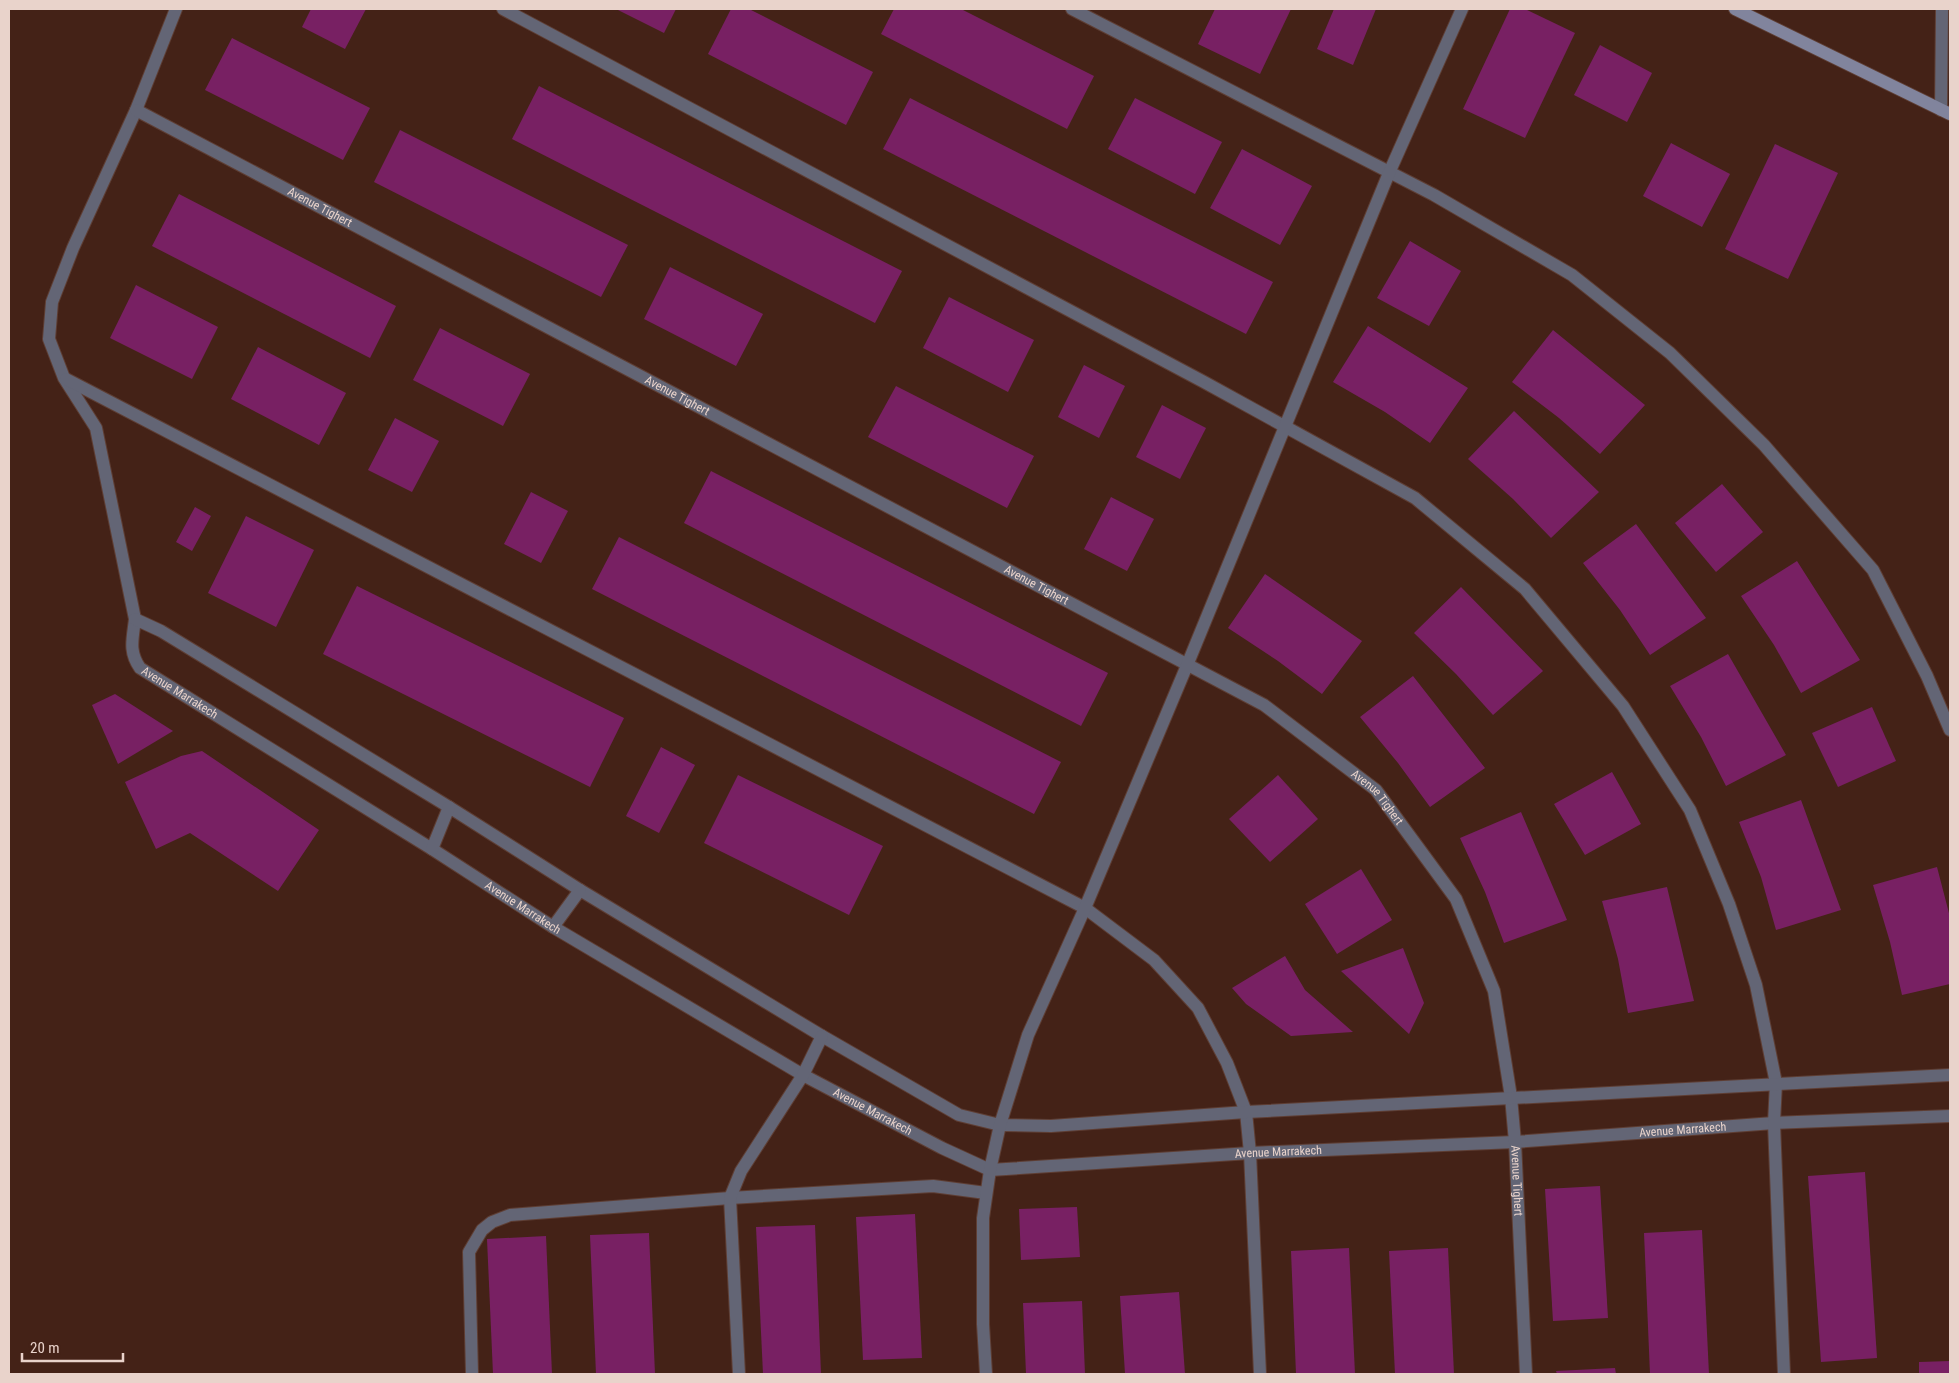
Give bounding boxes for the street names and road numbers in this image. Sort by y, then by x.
street label: Avenue Tighert [285,184,355,230]
street label: Avenue Tighert [643,373,712,418]
street label: Avenue Tighert [1002,562,1071,608]
street label: Avenue Marrakech [139,664,221,722]
street label: Avenue Tighert [1348,767,1407,828]
street label: Avenue Marrakech [482,878,563,937]
street label: Avenue Marrakech [831,1085,915,1138]
street label: Avenue Marrakech [1639,1120,1727,1140]
street label: Avenue Marrakech [1234,1143,1322,1161]
street label: Avenue Tighert [1508,1145,1526,1217]

